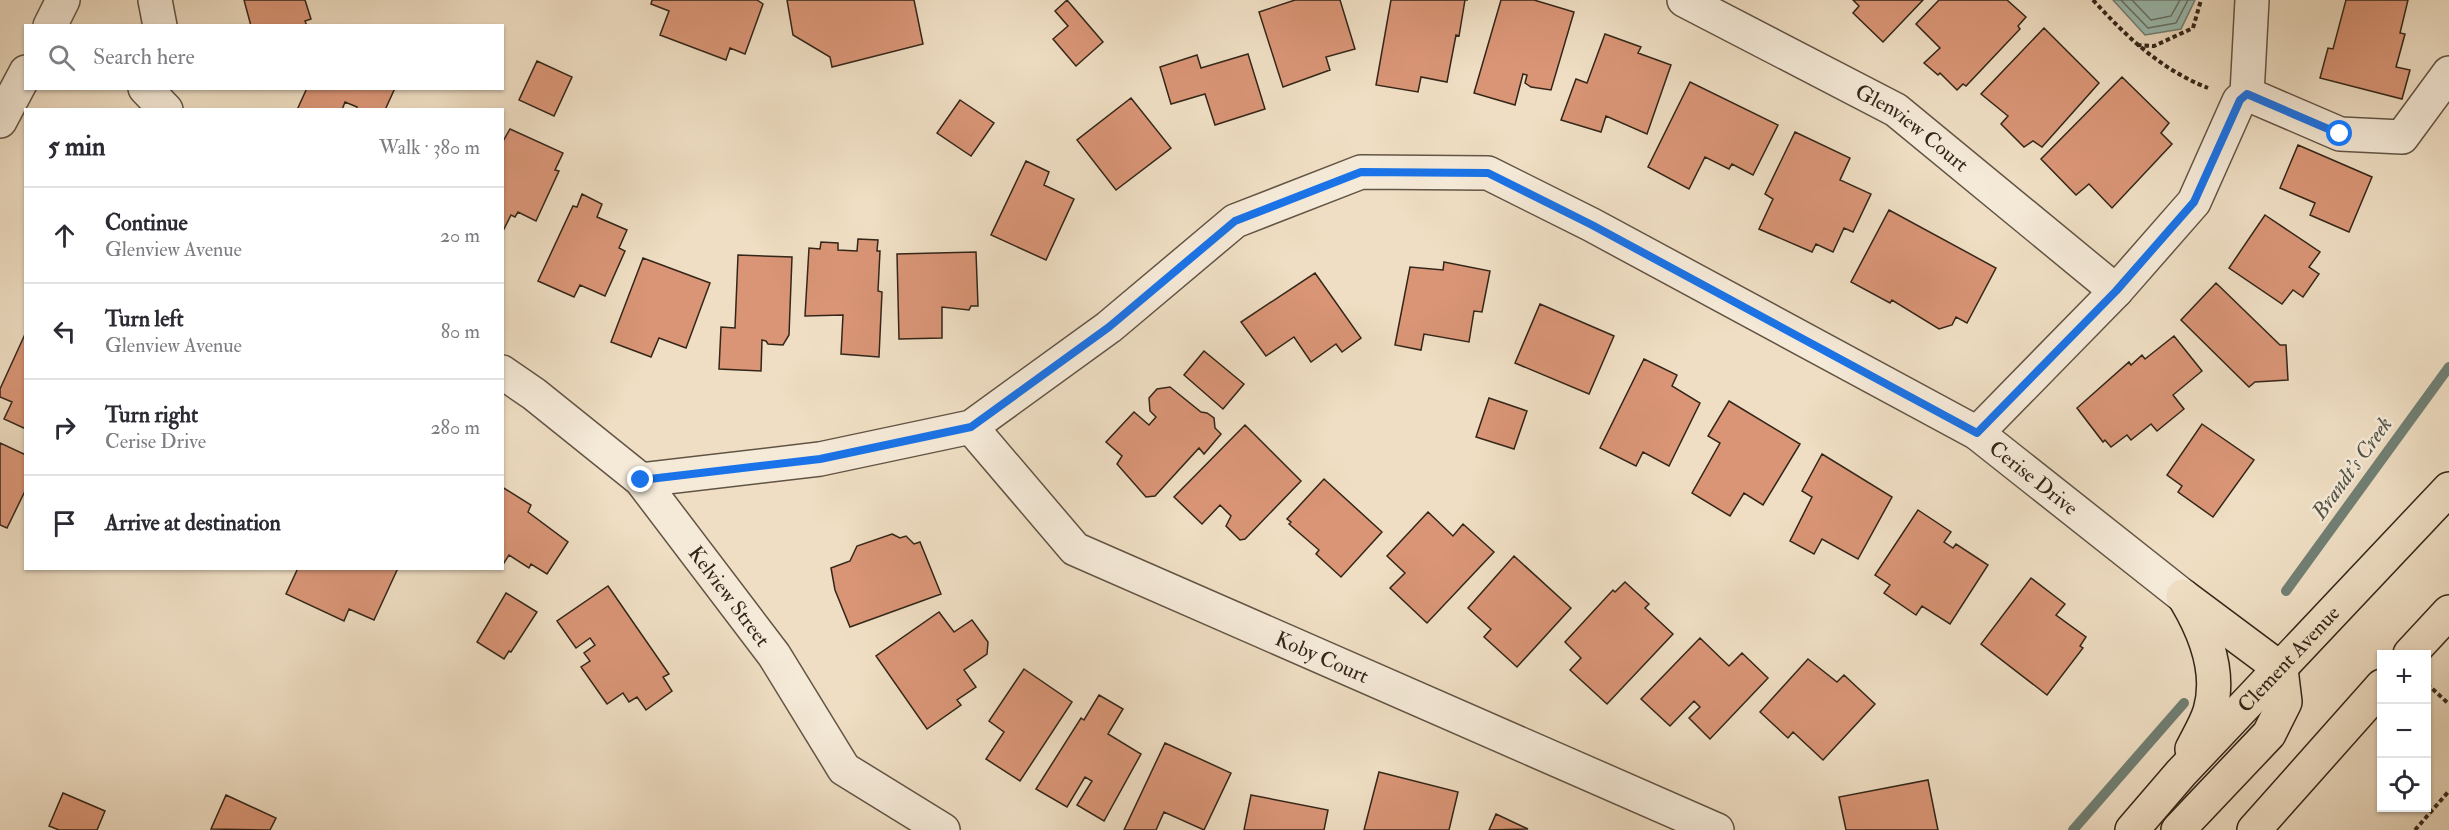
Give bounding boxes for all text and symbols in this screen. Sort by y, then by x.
search box [24,24,504,90]
icon: search [45,41,78,74]
text: Search here [93,43,195,71]
street label: Glenview Court [1851,78,1974,178]
route start [2326,120,2352,146]
text: 5 min [48,131,105,163]
text: Walk · 380 m [379,135,480,160]
text: Continue [105,209,188,237]
icon: ahead [48,219,81,252]
text: 20 m [440,223,480,248]
text: Glenview Avenue [105,237,242,262]
text: Turn left [105,305,184,333]
icon: left [48,315,81,348]
text: 80 m [441,319,480,344]
text: Glenview Avenue [105,333,242,358]
text: Turn right [105,401,198,429]
icon: right [48,411,81,444]
water label: Brandt's Creek [2305,411,2399,526]
text: 280 m [430,415,480,440]
text: Cerise Drive [105,429,206,454]
street label: Cerise Drive [1984,434,2084,521]
route end [627,466,653,492]
icon: arrive [48,507,81,540]
text: Arrive at destination [105,509,281,537]
street label: Kelview Street [682,540,776,652]
street label: Clement Avenue [2232,600,2346,718]
street label: Koby Court [1271,625,1373,689]
map controls [2377,650,2431,812]
button: + [2377,650,2431,704]
button: − [2377,704,2431,758]
button: locate [2377,758,2431,812]

